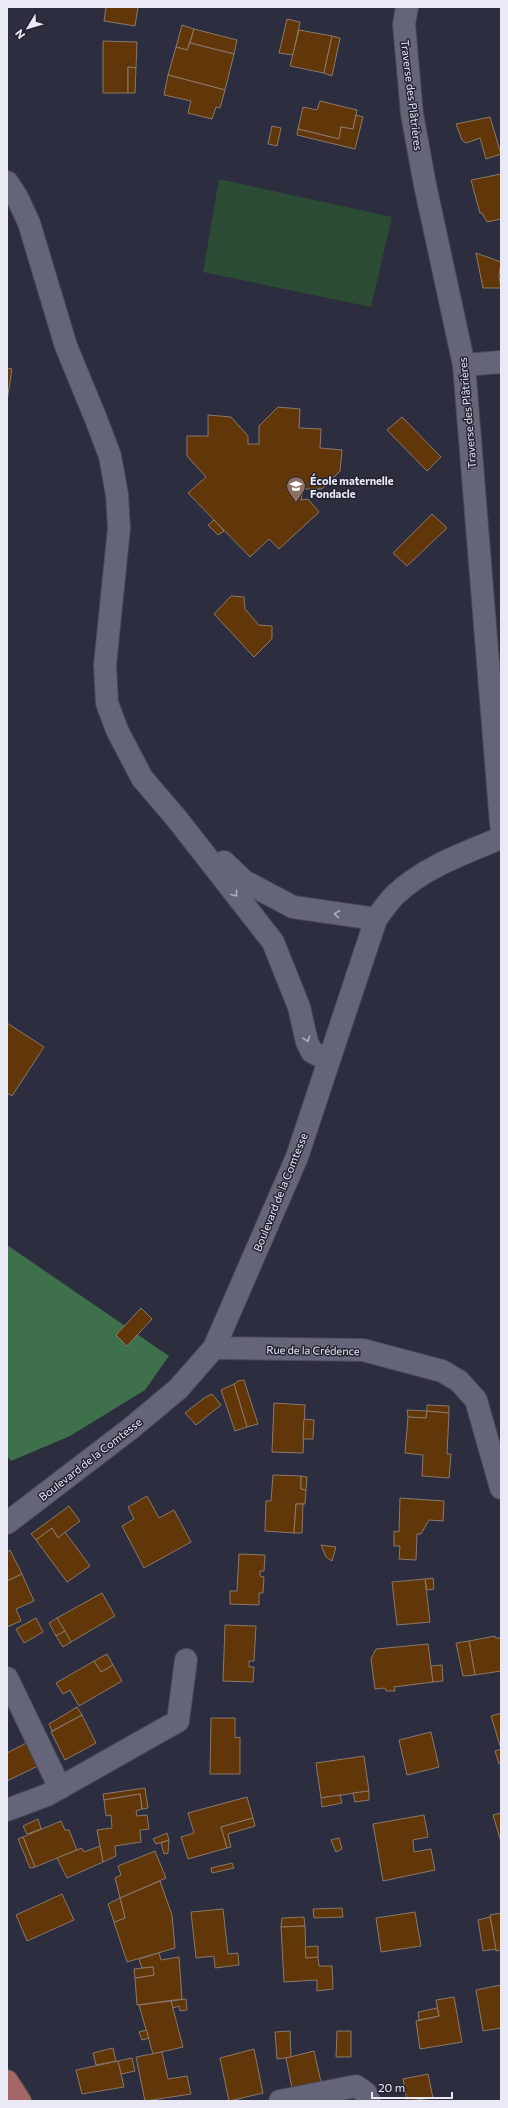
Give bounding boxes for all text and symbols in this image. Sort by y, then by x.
north arrow [8,8,48,48]
text: N [12,27,27,42]
street label: Traverse des Plâtrières [399,39,425,151]
street label: Traverse des Plâtrières [456,357,478,469]
place label: École maternelle Fondacle [310,473,394,500]
school or university icon: École maternelle Fondacle [285,475,307,503]
one-way arrow [231,889,238,896]
one-way arrow [334,910,340,919]
one-way arrow [302,1035,311,1042]
street label: Boulevard de la Comtesse [250,1131,310,1253]
street label: Rue de la Crédence [266,1343,360,1357]
street label: Boulevard de la Comtesse [36,1415,144,1503]
scale bar [372,2074,452,2100]
text: 20 m [378,2080,405,2094]

